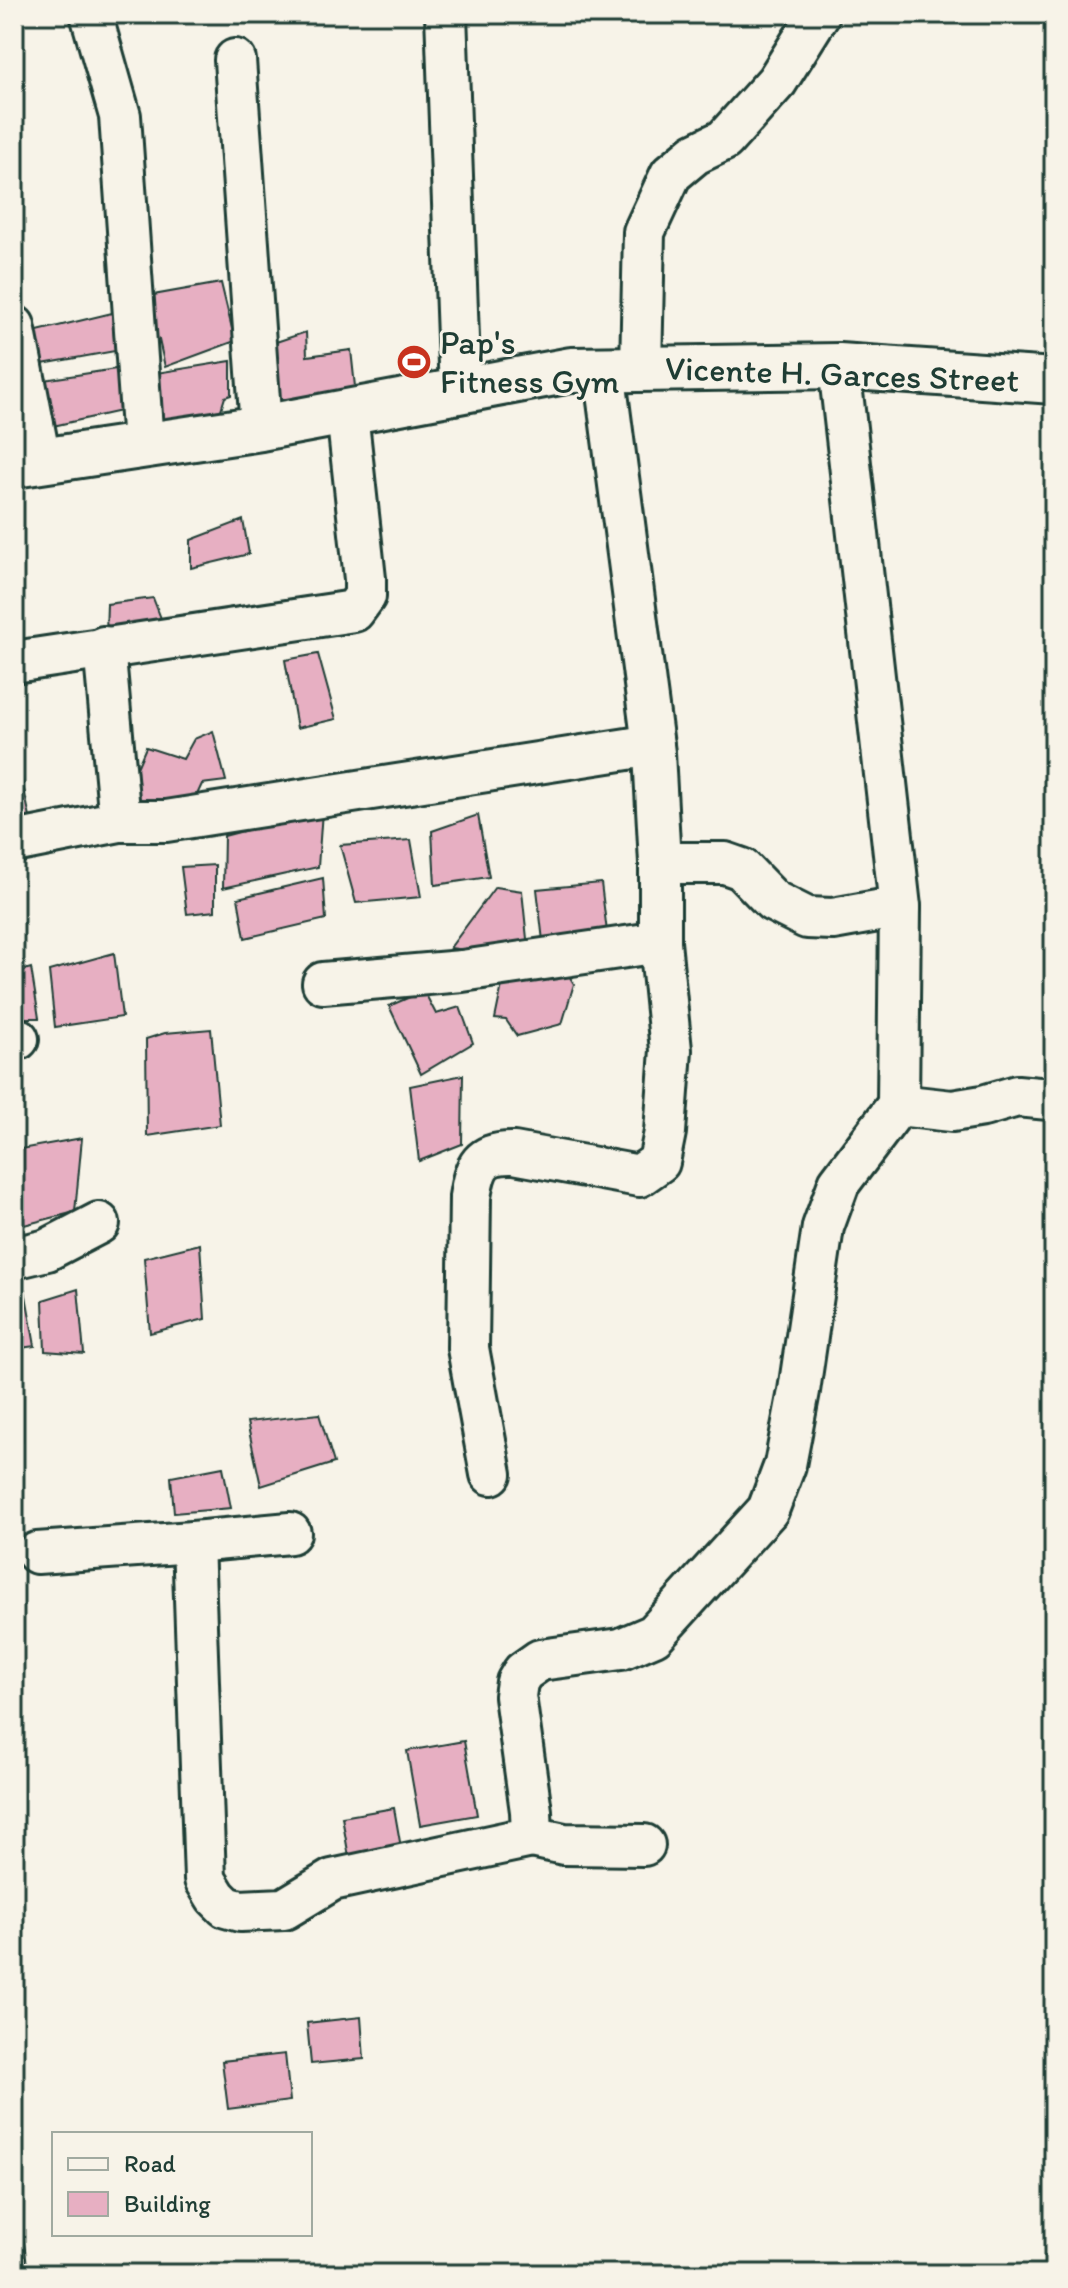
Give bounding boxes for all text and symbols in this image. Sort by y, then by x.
place label: Pap's Fitness Gym [440,322,619,402]
sports icon: Pap's Fitness Gym [395,343,433,381]
street label: Vicente H. Garces Street [664,347,1020,401]
legend [52,2132,312,2236]
text: Road [124,2149,176,2178]
text: Building [124,2189,211,2218]

